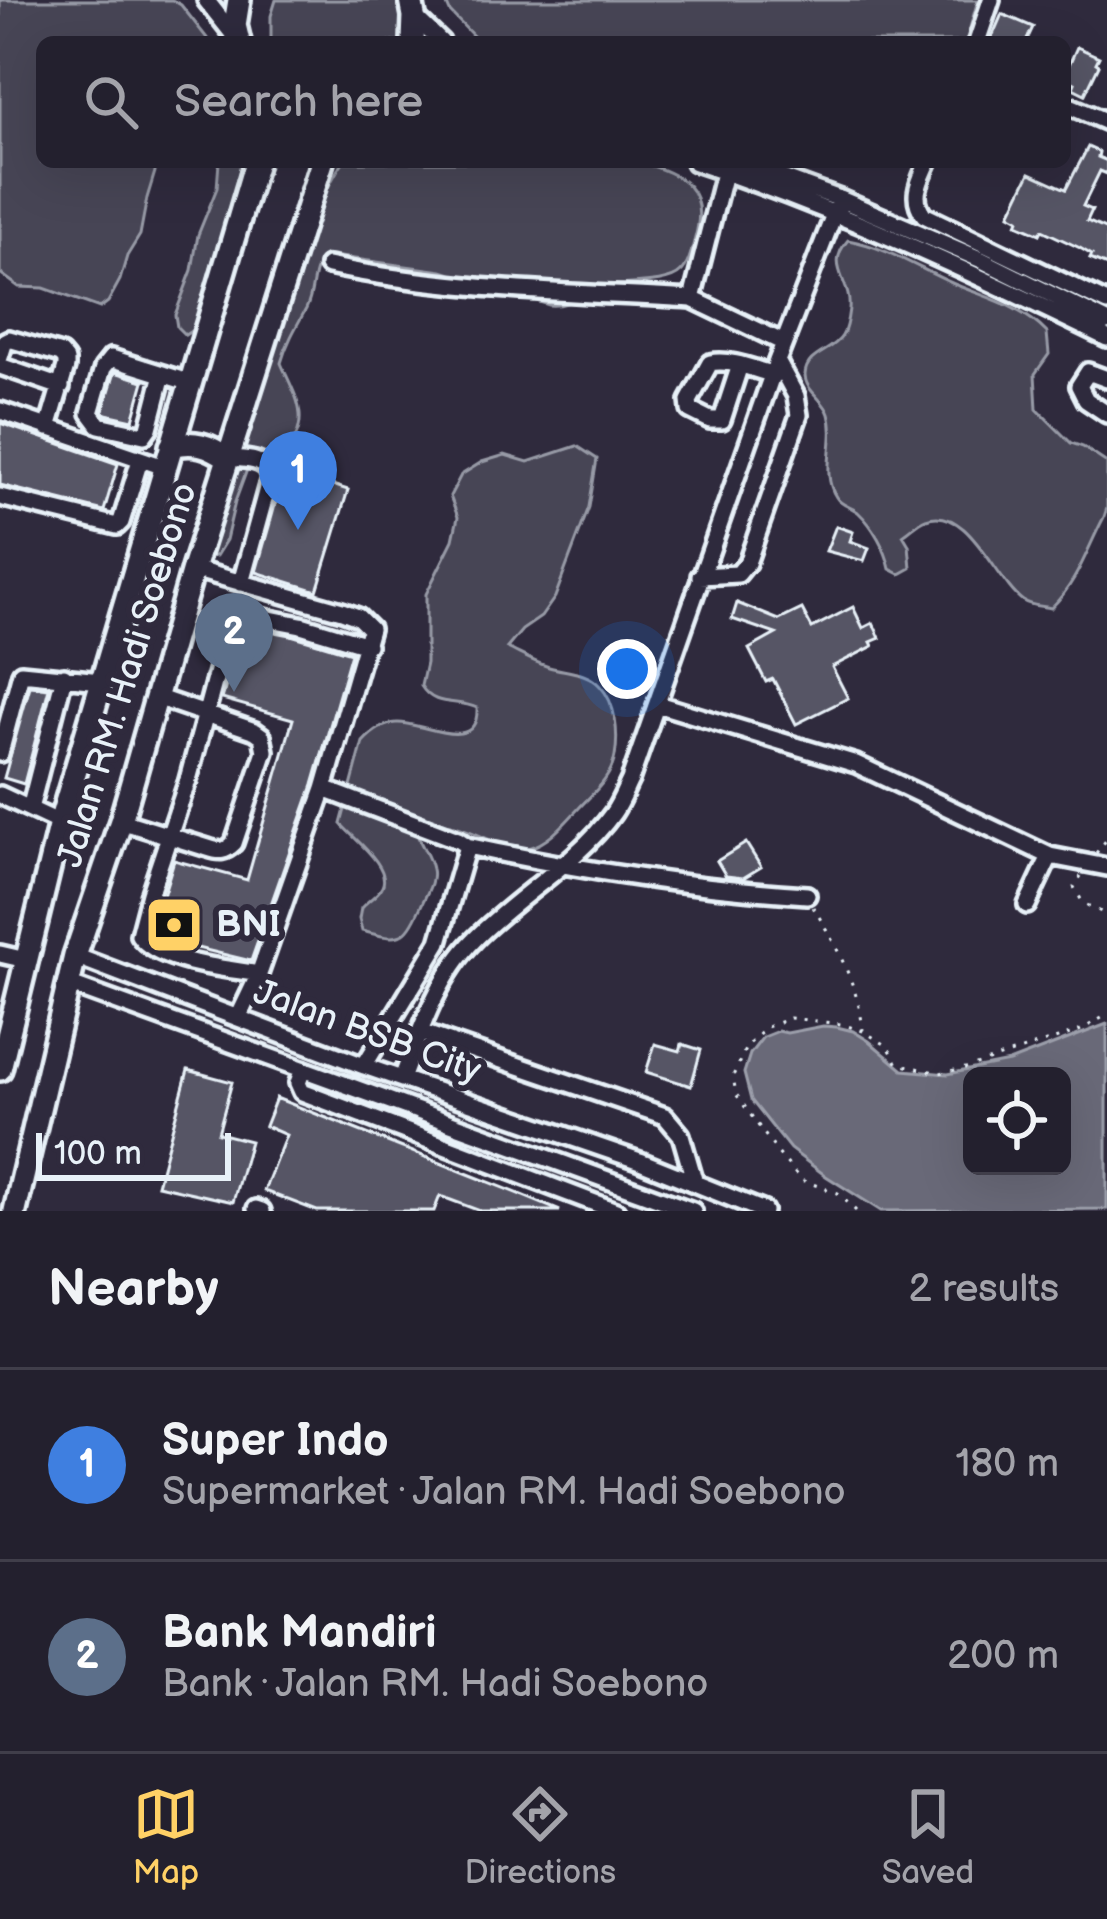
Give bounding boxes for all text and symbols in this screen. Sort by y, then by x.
search box [36,36,1071,168]
icon: search [78,69,144,135]
text: Search here [174,75,423,130]
pin: 1 [259,431,337,530]
street label: Jalan RM. Hadi Soebono [49,478,207,872]
pin: 2 [195,593,273,692]
your location [597,639,657,699]
bank icon: BNI [143,894,205,956]
place label: BNI [216,904,281,947]
street label: Jalan BSB City [247,971,487,1093]
map controls [963,1067,1071,1175]
button: locate [963,1067,1071,1175]
scale bar [36,1127,231,1180]
text: 100 m [54,1134,142,1174]
text: Nearby [48,1259,219,1320]
text: 2 results [908,1266,1059,1313]
text: Super Indo [162,1414,389,1469]
text: 1 [79,1441,95,1488]
text: 180 m [955,1441,1059,1488]
text: Supermarket · Jalan RM. Hadi Soebono [162,1469,846,1516]
text: Bank Mandiri [162,1606,436,1661]
text: 2 [75,1633,99,1680]
text: 200 m [947,1633,1059,1680]
text: Bank · Jalan RM. Hadi Soebono [162,1661,708,1708]
tab: Map [133,1781,199,1893]
tab: Directions [464,1781,616,1893]
tab: Saved [882,1781,974,1893]

